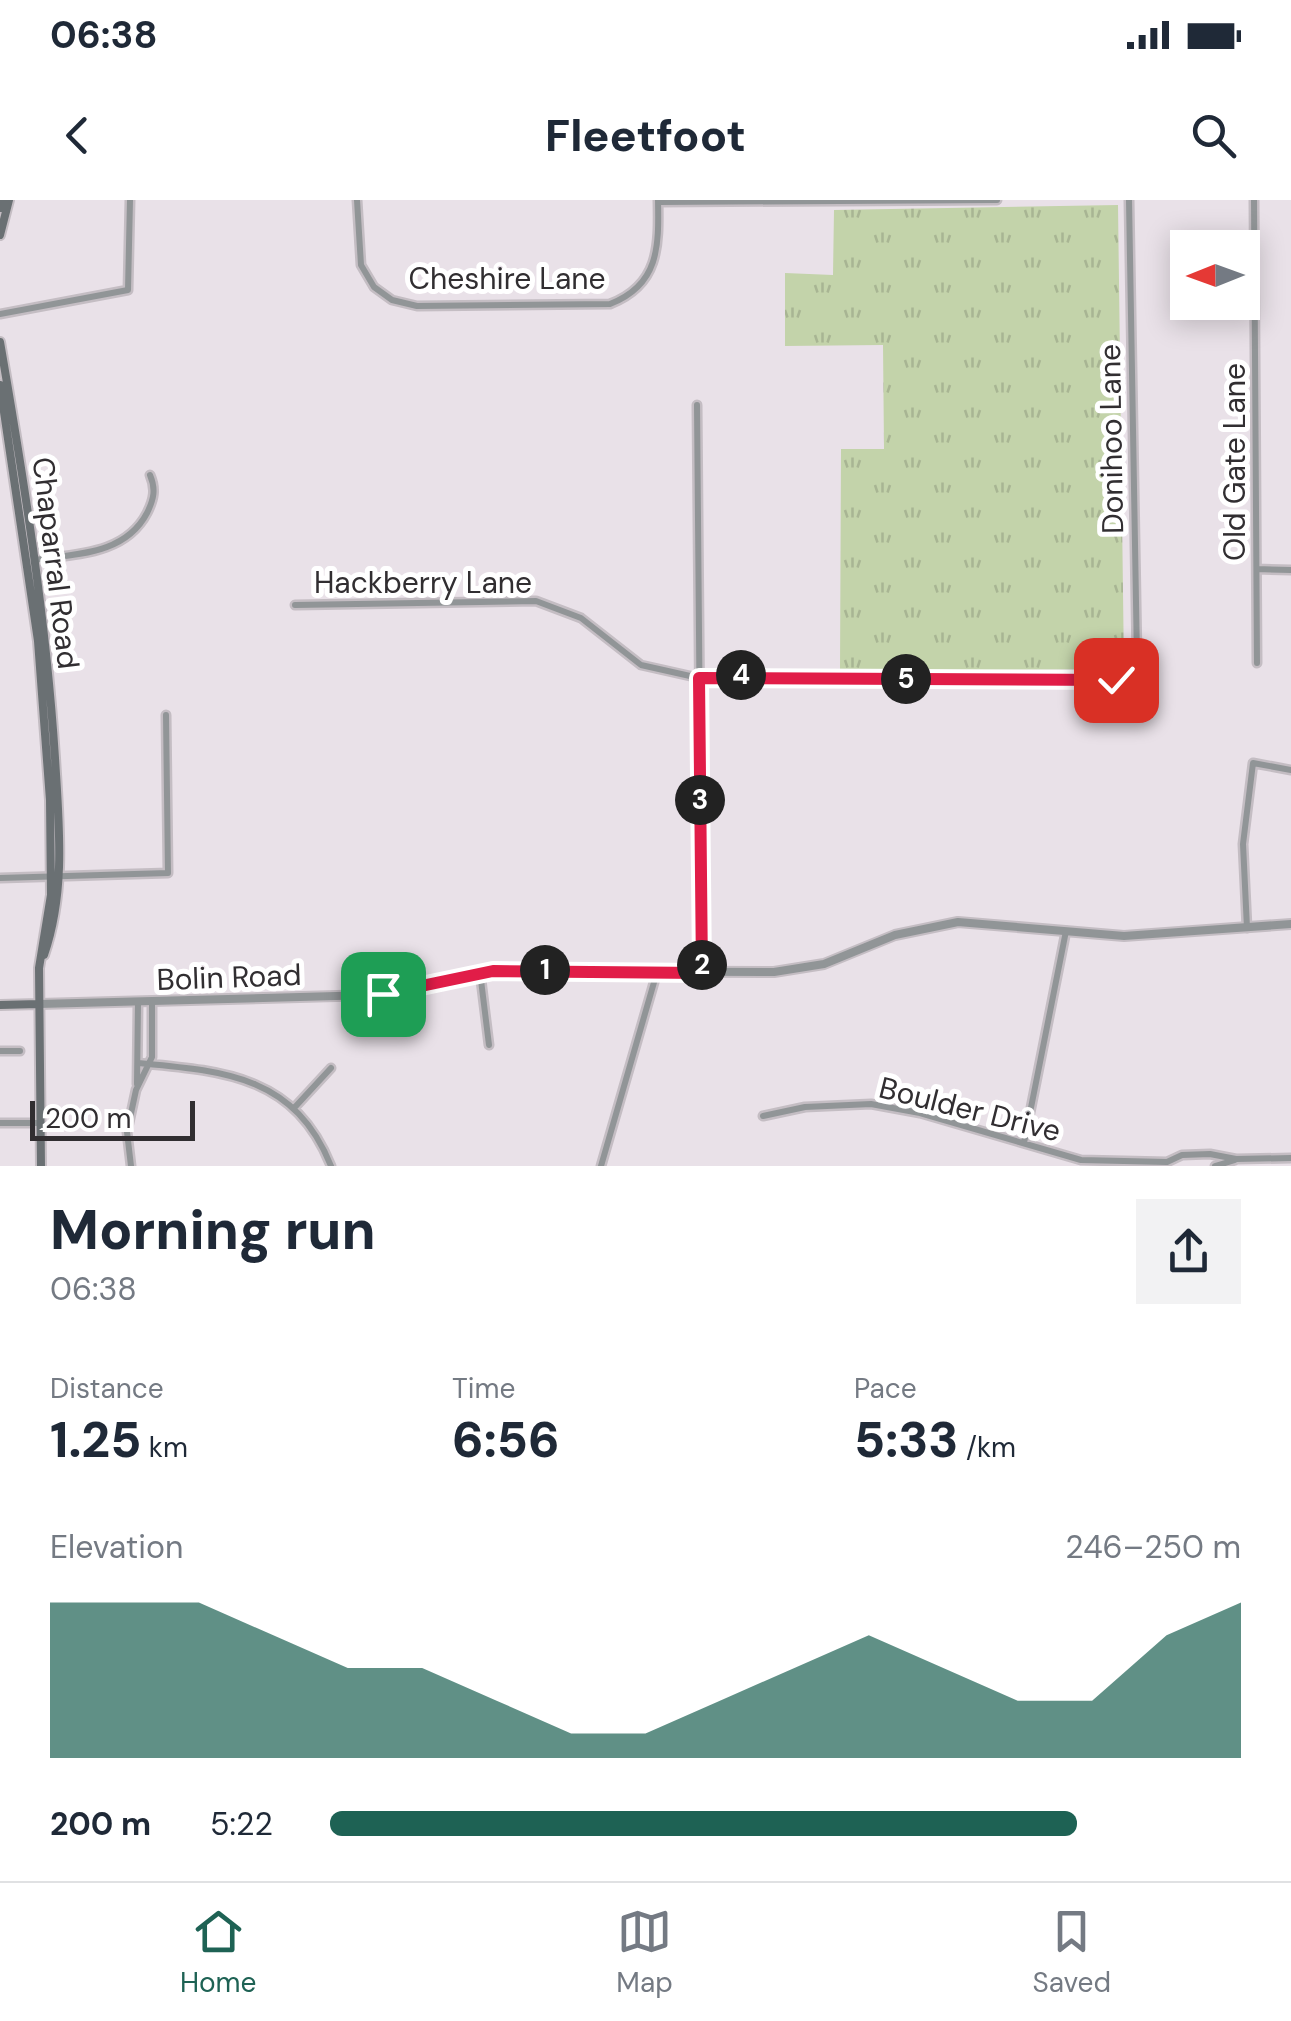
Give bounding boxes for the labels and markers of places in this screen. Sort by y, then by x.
pin [1074,638,1159,723]
pin: 4 [716,650,766,700]
pin: 5 [881,654,931,704]
pin: 3 [675,775,725,825]
pin: 2 [677,940,727,990]
pin: 1 [520,945,570,995]
pin [341,952,426,1037]

